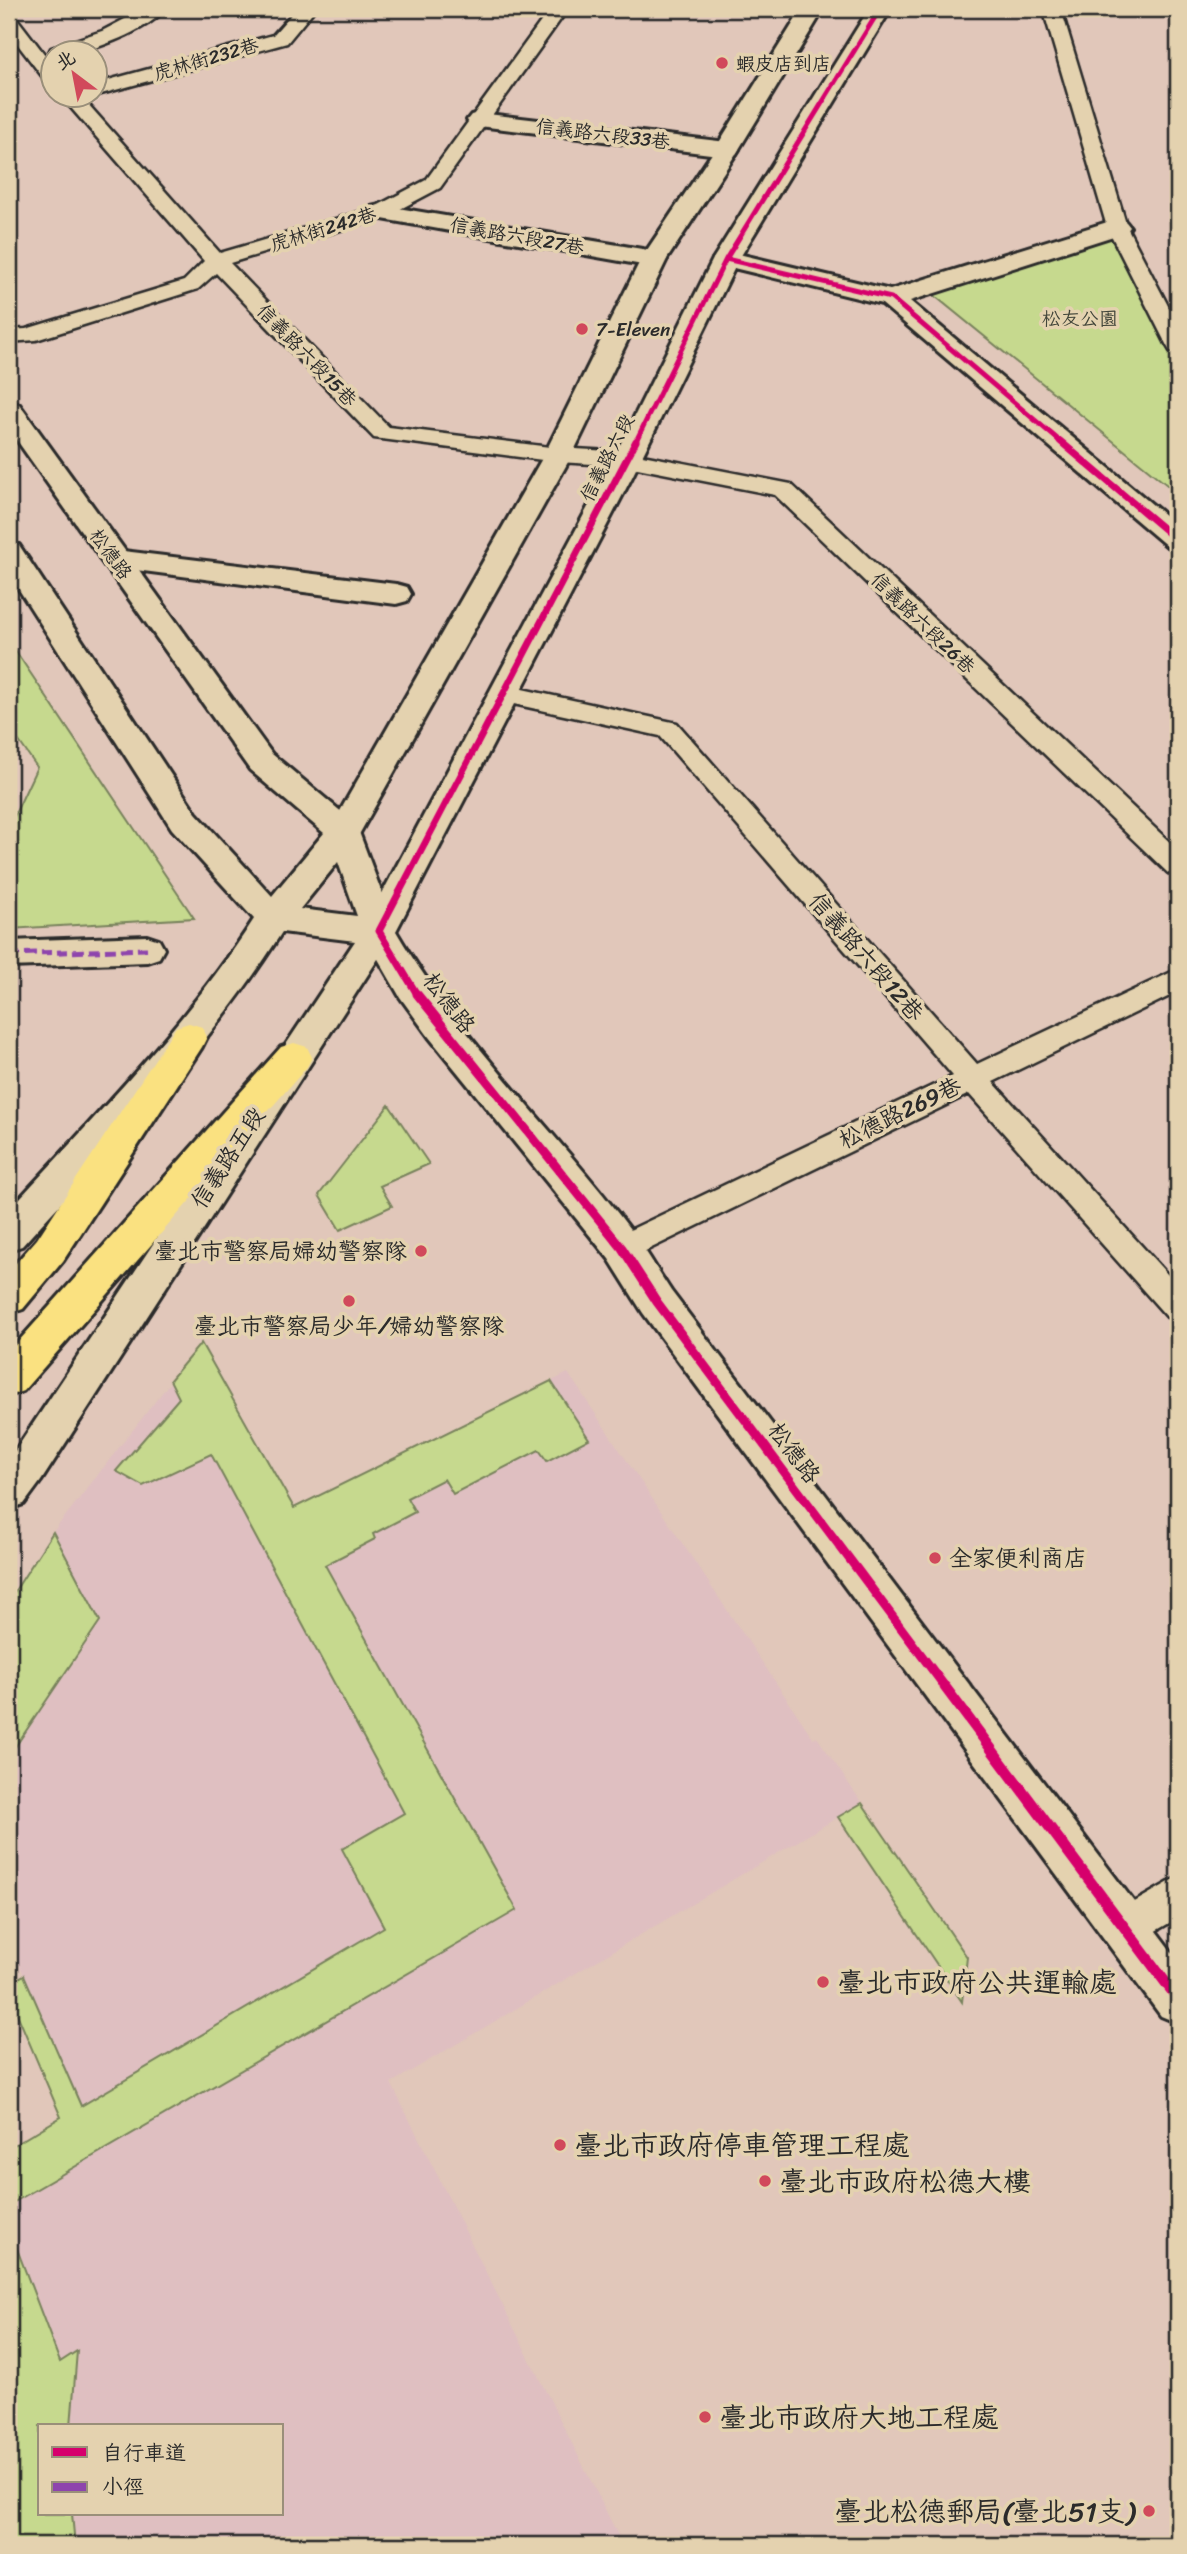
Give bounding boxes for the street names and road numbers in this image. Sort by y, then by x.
street label: 虎林街232巷 [149,28,263,90]
street label: 信義路六段33巷 [534,109,672,159]
street label: 虎林街242巷 [266,197,380,261]
street label: 信義路六段27巷 [447,208,587,264]
street label: 信義路六段15巷 [249,295,365,415]
street label: 信義路六段 [571,408,643,508]
street label: 松德路 [81,521,141,587]
street label: 信義路六段26巷 [863,564,983,682]
street label: 信義路六段12巷 [798,883,935,1032]
street label: 松德路 [412,963,486,1043]
street label: 松德路269巷 [831,1065,969,1160]
street label: 信義路五段 [179,1099,277,1217]
street label: 松德路 [757,1413,831,1493]

